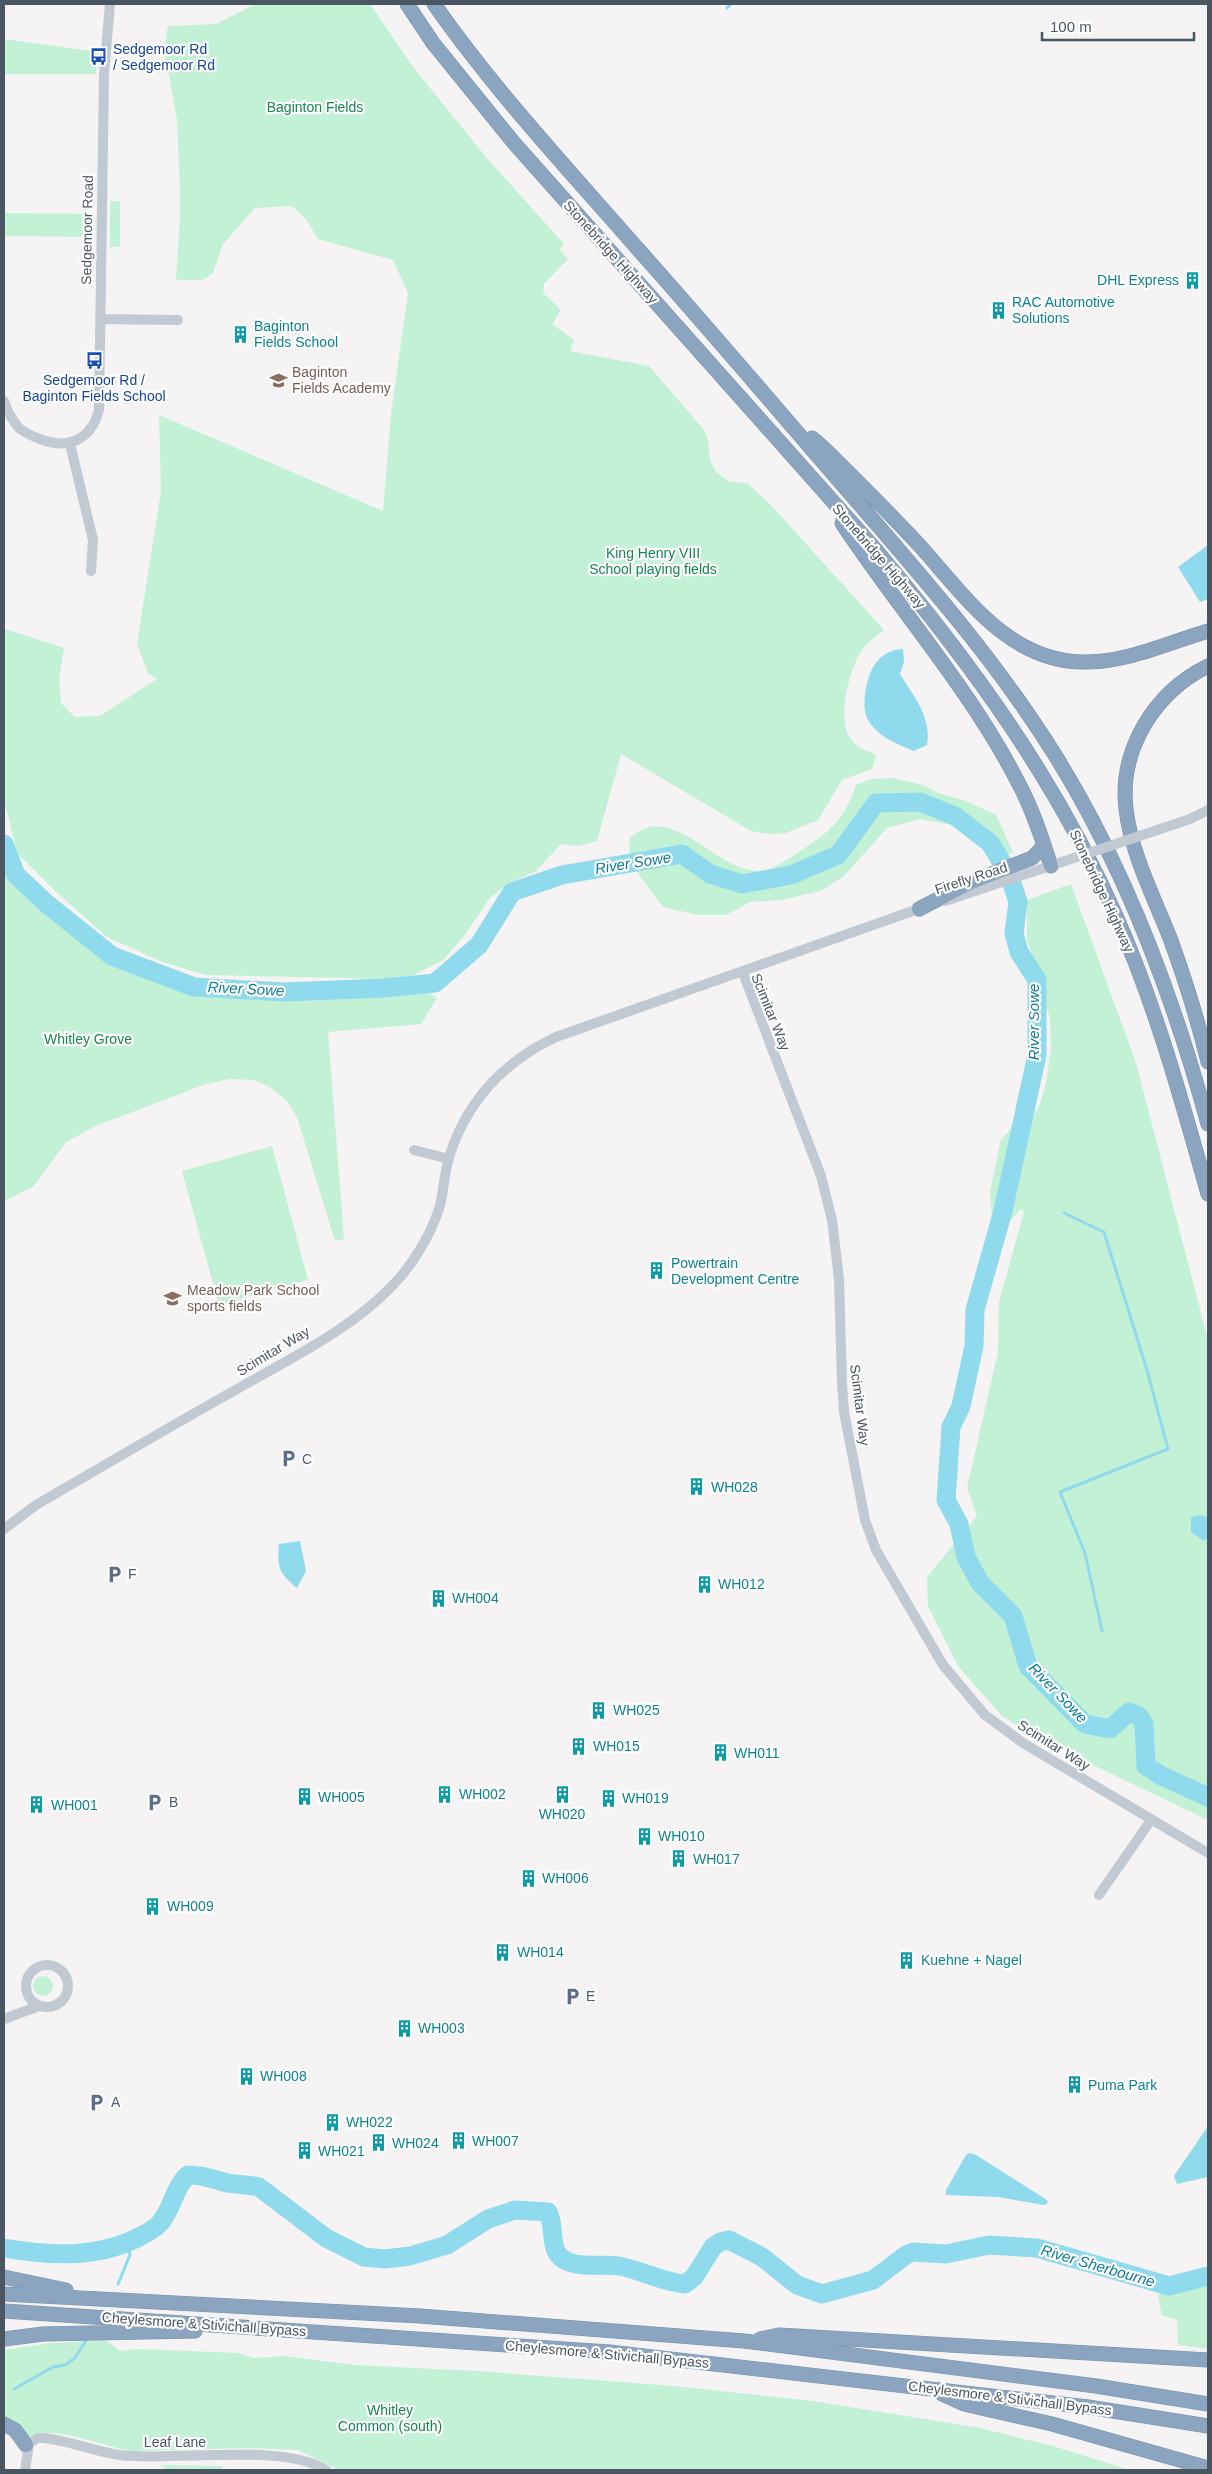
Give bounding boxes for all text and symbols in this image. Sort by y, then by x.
scale bar [1042,10,1194,42]
text: 100 m [1050,18,1092,35]
place label: Sedgemoor Rd / Sedgemoor Rd [113,41,215,73]
bus stop icon: Sedgemoor Rd / Sedgemoor Rd [89,47,109,67]
park label: Baginton Fields [267,99,363,115]
street label: Sedgemoor Road [78,175,96,285]
street label: Stonebridge Highway [561,197,661,307]
building icon: DHL Express [1183,270,1203,290]
place label: DHL Express [1097,272,1179,288]
place label: RAC Automotive Solutions [1012,294,1115,326]
building icon: RAC Automotive Solutions [988,300,1008,320]
place label: Baginton Fields School [254,318,338,350]
building icon: Baginton Fields School [230,324,250,344]
bus stop icon: Sedgemoor Rd / Baginton Fields School [84,350,104,370]
place label: Baginton Fields Academy [292,364,391,396]
school or university icon: Baginton Fields Academy [268,370,288,390]
place label: Sedgemoor Rd / Baginton Fields School [22,372,166,404]
street label: Stonebridge Highway [829,501,929,611]
park label: King Henry VIII School playing fields [589,545,717,577]
street label: Stonebridge Highway [1067,827,1137,955]
water label: River Sowe [594,848,672,877]
street label: Firefly Road [933,859,1009,897]
street label: Scimitar Way [748,971,794,1053]
water label: River Sowe [207,978,285,999]
water label: River Sowe [1025,984,1042,1060]
park label: Whitley Grove [44,1031,132,1047]
place label: Powertrain Development Centre [671,1255,800,1287]
building icon: Powertrain Development Centre [647,1261,667,1281]
place label: Meadow Park School sports fields [187,1282,319,1314]
school or university icon: Meadow Park School sports fields [163,1288,183,1308]
street label: Scimitar Way [234,1323,312,1379]
street label: Scimitar Way [847,1363,873,1447]
parking icon: C [278,1449,298,1469]
place label: C [302,1451,312,1467]
building icon: WH028 [687,1477,707,1497]
place label: WH028 [711,1479,758,1495]
parking icon: F [104,1564,124,1584]
place label: F [128,1566,137,1582]
building icon: WH012 [694,1574,714,1594]
place label: WH012 [718,1576,765,1592]
building icon: WH004 [428,1588,448,1608]
place label: WH004 [452,1590,499,1606]
water label: River Sowe [1026,1659,1091,1726]
building icon: WH025 [589,1700,609,1720]
place label: WH025 [613,1702,660,1718]
street label: Scimitar Way [1015,1717,1093,1773]
building icon: WH015 [569,1736,589,1756]
place label: WH015 [593,1738,640,1754]
building icon: WH011 [710,1743,730,1763]
place label: WH011 [734,1745,780,1761]
building icon: WH002 [435,1784,455,1804]
building icon: WH020 [552,1784,572,1804]
place label: WH002 [459,1786,506,1802]
building icon: WH005 [294,1787,314,1807]
building icon: WH019 [598,1788,618,1808]
place label: WH005 [318,1789,365,1805]
place label: WH019 [622,1790,669,1806]
parking icon: B [145,1792,165,1812]
place label: B [169,1794,178,1810]
building icon: WH001 [27,1795,47,1815]
place label: WH001 [51,1797,98,1813]
place label: WH020 [539,1806,586,1822]
building icon: WH010 [634,1826,654,1846]
place label: WH010 [658,1828,705,1844]
building icon: WH017 [669,1849,689,1869]
place label: WH017 [693,1851,740,1867]
building icon: WH006 [518,1868,538,1888]
place label: WH006 [542,1870,589,1886]
building icon: WH009 [143,1896,163,1916]
place label: WH009 [167,1898,214,1914]
building icon: WH014 [493,1942,513,1962]
place label: WH014 [517,1944,564,1960]
building icon: Kuehne + Nagel [897,1950,917,1970]
place label: Kuehne + Nagel [921,1952,1022,1968]
parking icon: E [562,1986,582,2006]
place label: E [586,1988,595,2004]
building icon: WH003 [394,2018,414,2038]
place label: WH003 [418,2020,465,2036]
building icon: WH008 [236,2066,256,2086]
place label: WH008 [260,2068,307,2084]
building icon: Puma Park [1064,2075,1084,2095]
place label: Puma Park [1088,2077,1158,2093]
parking icon: A [87,2092,107,2112]
place label: A [111,2094,121,2110]
building icon: WH022 [322,2112,342,2132]
place label: WH022 [346,2114,393,2130]
building icon: WH007 [448,2131,468,2151]
building icon: WH024 [368,2133,388,2153]
place label: WH007 [472,2133,519,2149]
place label: WH024 [392,2135,439,2151]
building icon: WH021 [294,2141,314,2161]
place label: WH021 [318,2143,365,2159]
water label: River Sherbourne [1039,2241,1157,2290]
street label: Cheylesmore & Stivichall Bypass [101,2309,307,2339]
street label: Cheylesmore & Stivichall Bypass [504,2337,710,2371]
street label: Cheylesmore & Stivichall Bypass [907,2378,1113,2418]
park label: Whitley Common (south) [338,2402,442,2434]
street label: Leaf Lane [144,2434,206,2450]

